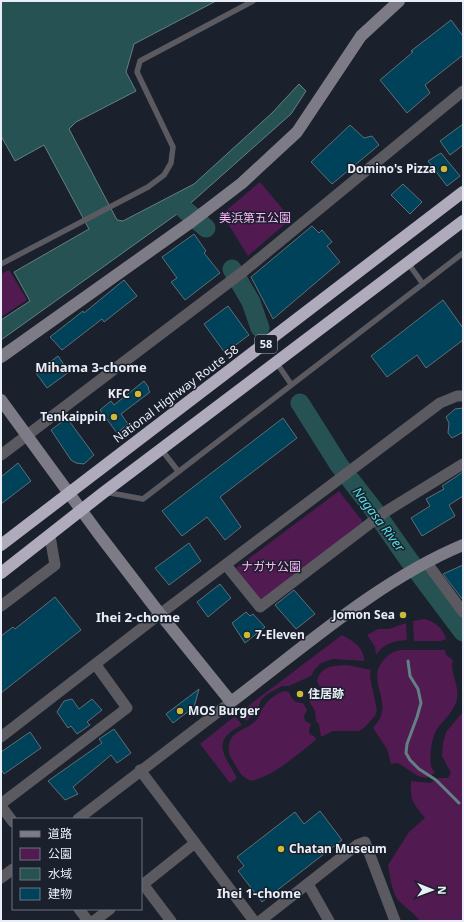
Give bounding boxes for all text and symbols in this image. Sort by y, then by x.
place label: Domino's Pizza [347,160,436,177]
marker: Domino's Pizza [439,164,449,174]
park label: 美浜第五公園 [219,209,291,226]
road number: 58 [255,335,277,353]
street label: National Highway Route 58 [109,341,242,446]
district label: Mihama 3-chome [35,358,147,376]
place label: KFC [108,385,130,402]
marker: KFC [133,389,143,399]
place label: Tenkaippin [40,408,106,425]
marker: Tenkaippin [109,412,119,422]
water label: Nagasa River [349,483,410,556]
park label: ナガサ公園 [241,558,301,575]
place label: Jomon Sea [331,606,395,623]
district label: Ihei 2-chome [96,608,180,626]
marker: Jomon Sea [398,610,408,620]
place label: 7-Eleven [255,626,305,643]
marker: 7-Eleven [242,630,252,640]
place label: 住居跡 [308,685,344,702]
marker: 住居跡 [295,689,305,699]
place label: MOS Burger [188,702,260,719]
marker: MOS Burger [175,706,185,716]
legend [12,818,142,910]
text: 道路 [48,825,72,842]
place label: Chatan Museum [289,840,387,857]
marker: Chatan Museum [276,844,286,854]
text: 公園 [48,845,72,862]
text: 水域 [48,865,72,882]
north arrow [412,870,452,910]
district label: Ihei 1-chome [217,884,301,902]
text: 建物 [48,885,72,902]
text: N [435,886,450,895]

